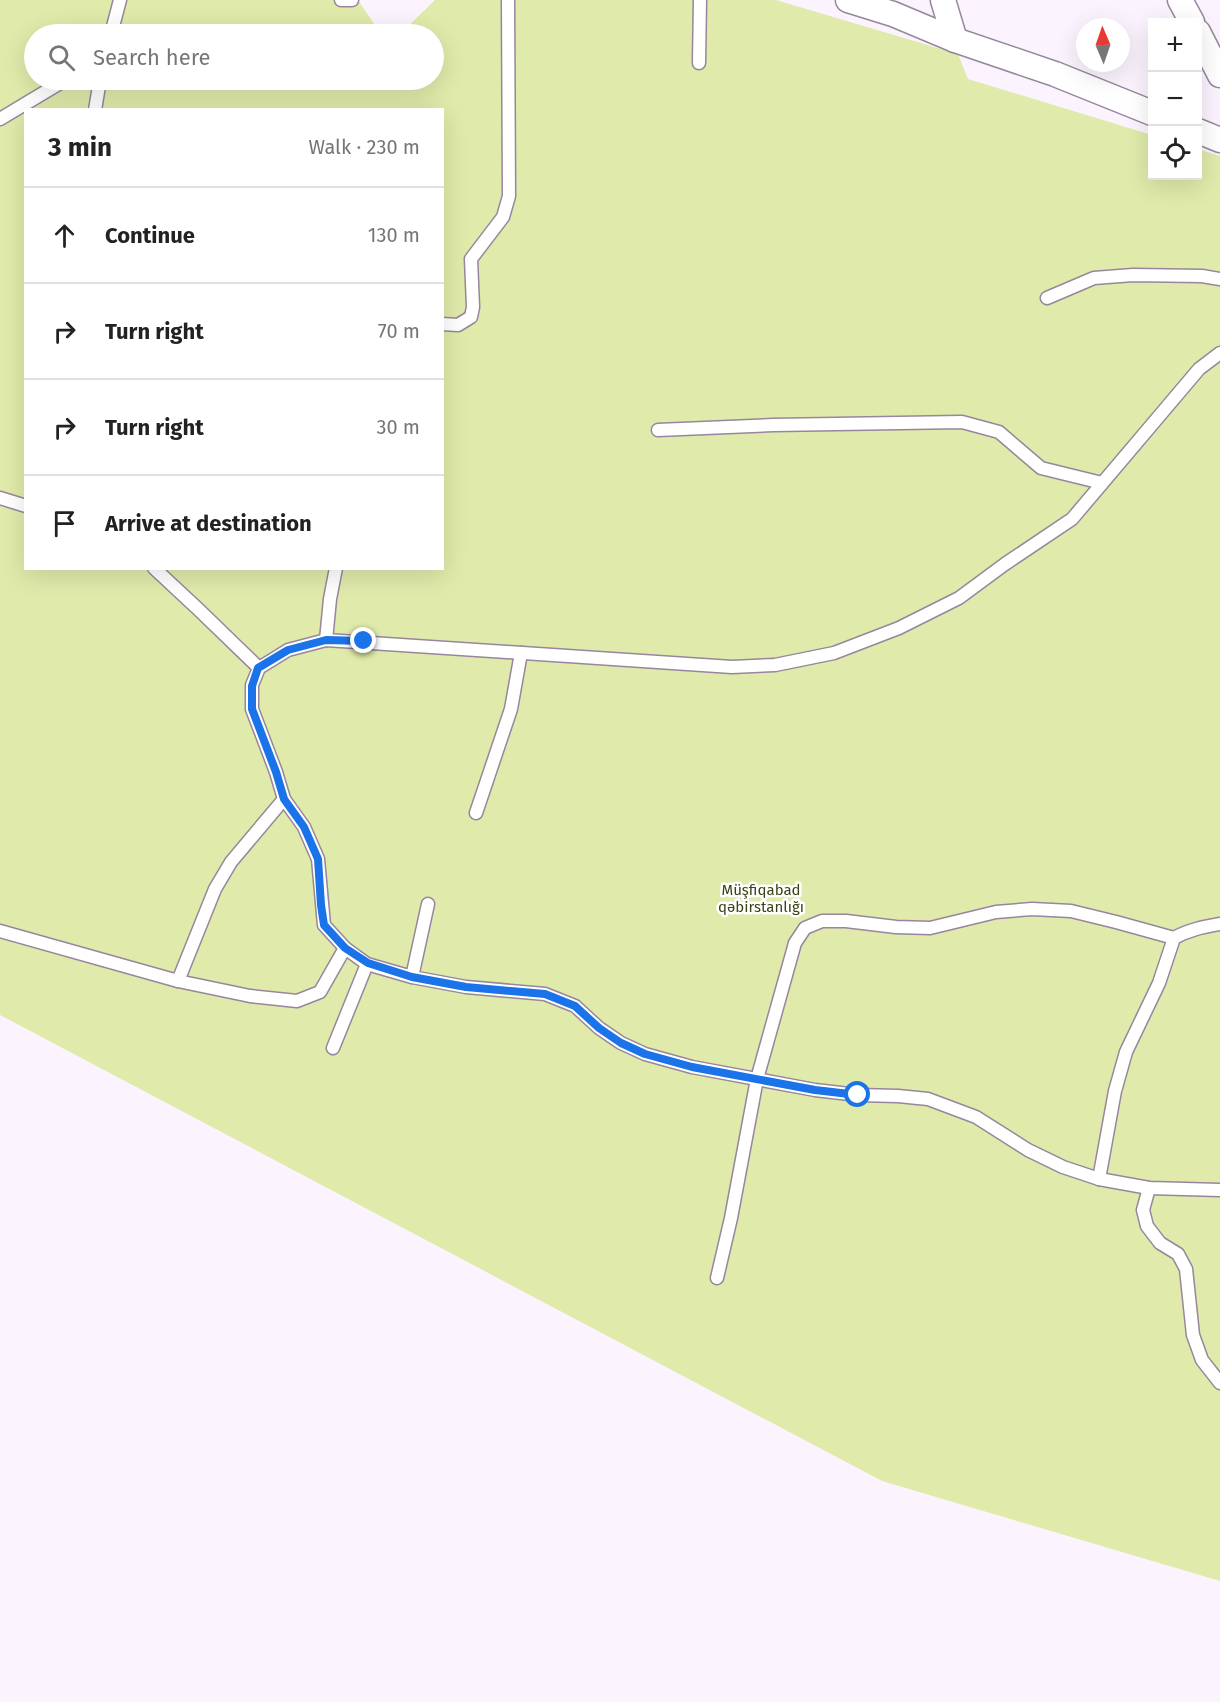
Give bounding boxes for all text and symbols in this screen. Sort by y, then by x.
north arrow [1076,18,1130,72]
map controls [1148,18,1202,180]
button: + [1148,18,1202,72]
search box [24,24,444,90]
icon: search [45,41,78,74]
text: Search here [93,44,211,71]
button: − [1148,72,1202,126]
button: locate [1148,126,1202,180]
text: 3 min [48,132,112,163]
text: Walk · 230 m [309,135,420,159]
icon: ahead [48,219,81,252]
text: Continue [105,222,195,249]
text: 130 m [368,223,420,247]
icon: right [48,315,81,348]
text: Turn right [105,318,204,345]
text: 70 m [378,319,420,343]
icon: right [48,411,81,444]
text: Turn right [105,414,204,441]
text: 30 m [376,415,420,439]
icon: arrive [48,507,81,540]
text: Arrive at destination [105,510,312,537]
route end [350,627,376,653]
park label: Müşfiqabad qəbirstanlığı [718,881,804,916]
route start [844,1081,870,1107]

